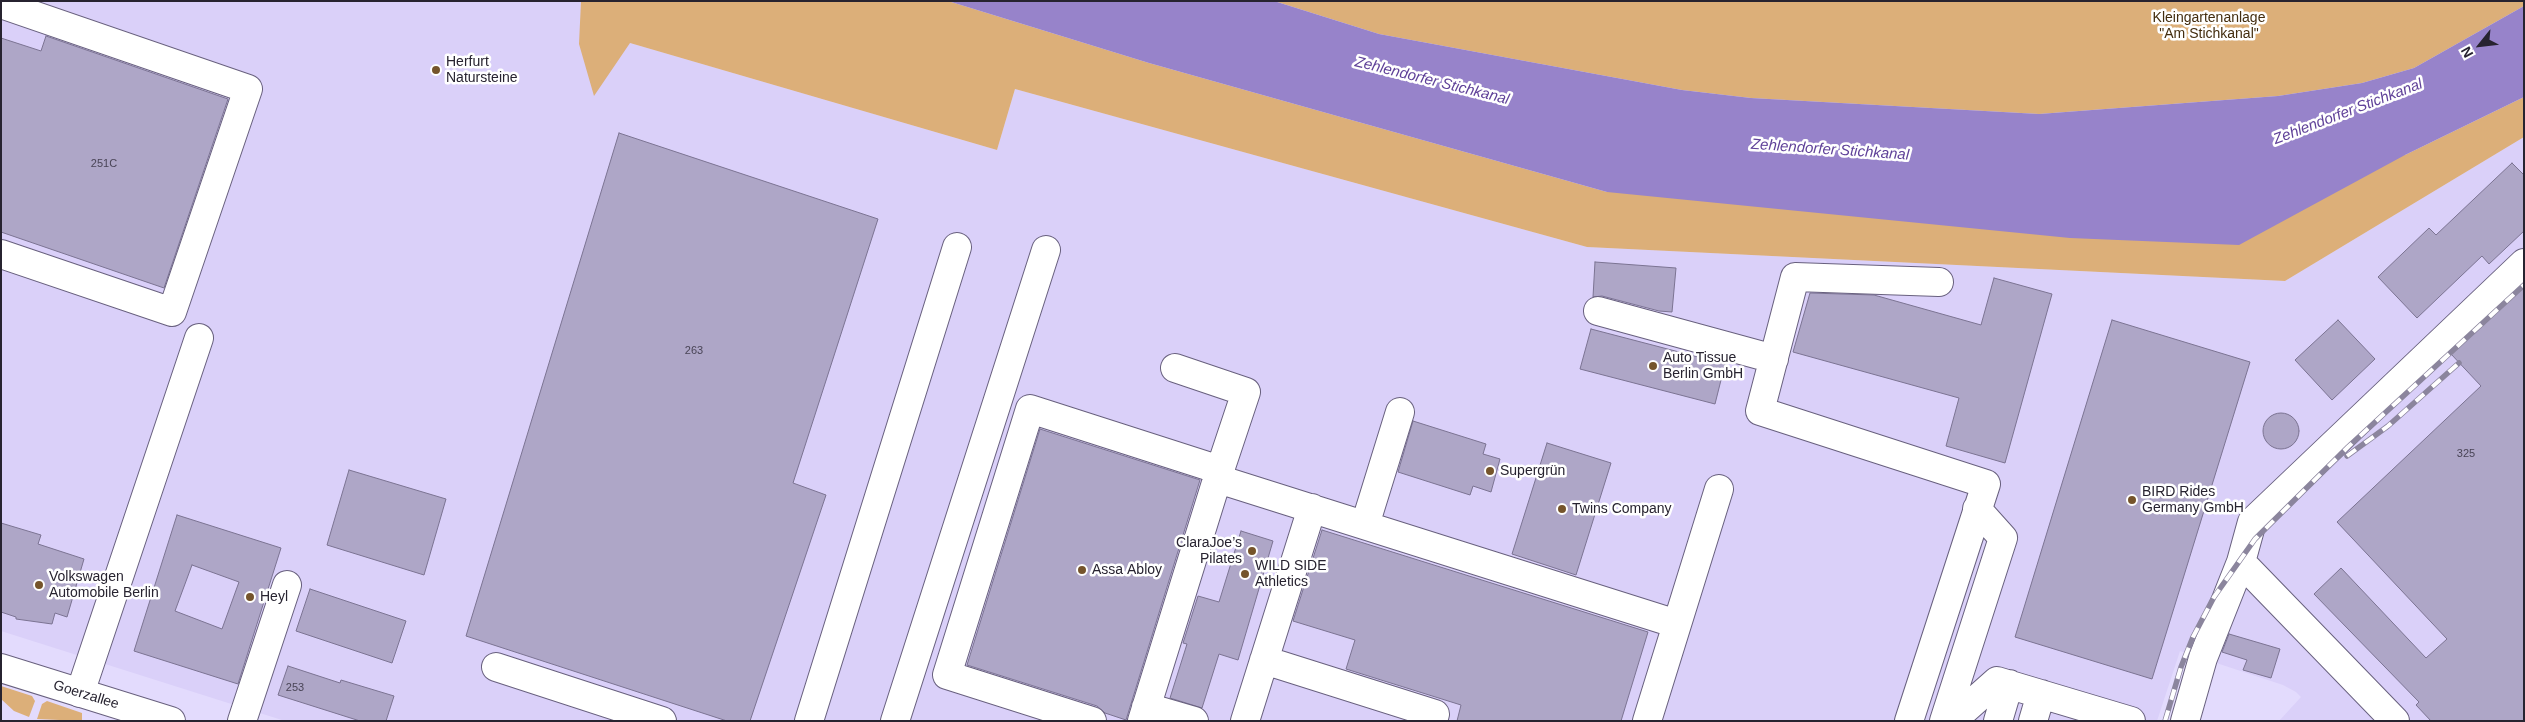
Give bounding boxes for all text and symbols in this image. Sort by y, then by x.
park label: Kleingartenanlage "Am Stichkanal" [2153,10,2265,42]
north arrow [2455,20,2505,70]
text: N [2457,44,2476,61]
water label: Zehlendorfer Stichkanal [1353,53,1511,109]
place label: Herfurt Natursteine [446,54,518,86]
marker: Herfurt Natursteine [430,64,442,76]
water label: Zehlendorfer Stichkanal [2271,75,2425,149]
water label: Zehlendorfer Stichkanal [1750,135,1910,165]
house number: 251C [91,157,117,171]
house number: 263 [685,344,703,358]
place label: Auto Tissue Berlin GmbH [1663,350,1743,382]
marker: Auto Tissue Berlin GmbH [1647,360,1659,372]
house number: 325 [2457,447,2475,461]
place label: Supergrün [1500,463,1565,479]
marker: Supergrün [1484,465,1496,477]
place label: BIRD Rides Germany GmbH [2142,484,2244,516]
marker: BIRD Rides Germany GmbH [2126,494,2138,506]
place label: Twins Company [1572,501,1672,517]
marker: Twins Company [1556,503,1568,515]
place label: ClaraJoe’s Pilates [1176,535,1242,568]
marker: ClaraJoe’s Pilates [1246,545,1258,557]
place label: WILD SIDE Athletics [1255,558,1327,590]
place label: Assa Abloy [1092,562,1162,578]
marker: Assa Abloy [1076,564,1088,576]
marker: WILD SIDE Athletics [1239,568,1251,580]
place label: Volkswagen Automobile Berlin [49,569,159,602]
marker: Volkswagen Automobile Berlin [33,579,45,591]
place label: Heyl [260,589,288,605]
marker: Heyl [244,591,256,603]
street label: Goerzallee [51,677,121,713]
house number: 253 [286,681,304,695]

